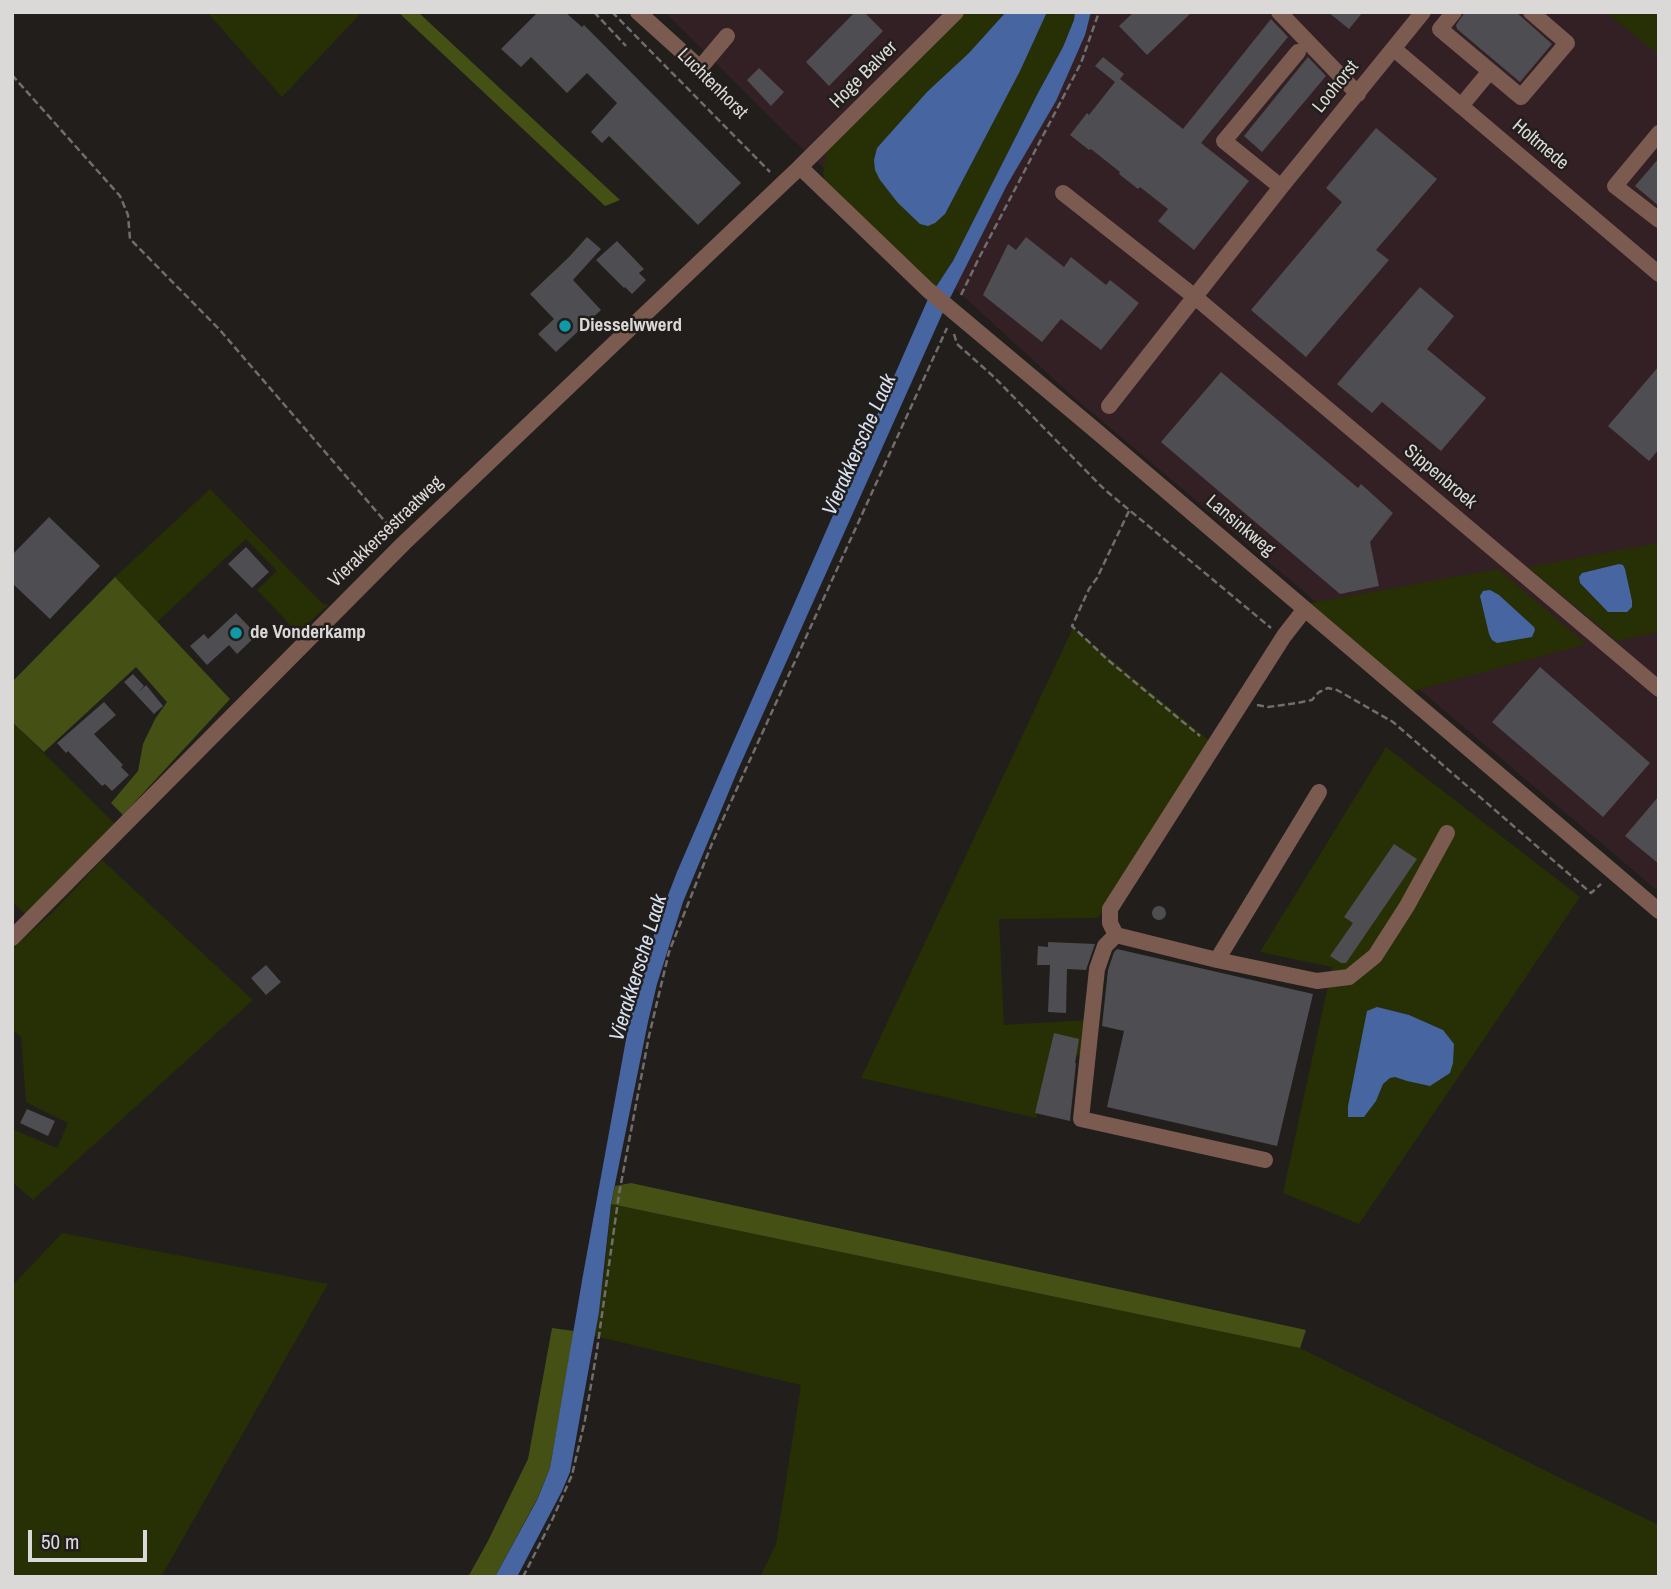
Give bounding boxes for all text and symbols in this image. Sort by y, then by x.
street label: Hoge Balver [826,37,902,113]
street label: Luchtenhorst [672,44,752,124]
street label: Loohorst [1308,56,1364,118]
street label: Holtmede [1507,115,1573,175]
place label: Diesselwwerd [579,315,682,337]
marker: Diesselwwerd [557,318,573,334]
water label: Vierakkersche Laak [818,371,902,519]
street label: Sippenbroek [1399,440,1481,514]
street label: Vierakkersestraatweg [324,472,448,592]
street label: Lansinkweg [1201,491,1279,561]
place label: de Vonderkamp [250,622,366,644]
marker: de Vonderkamp [228,625,244,641]
water label: Vierakkersche Laak [605,892,673,1044]
scale bar [32,1516,150,1560]
text: 50 m [41,1527,79,1556]

